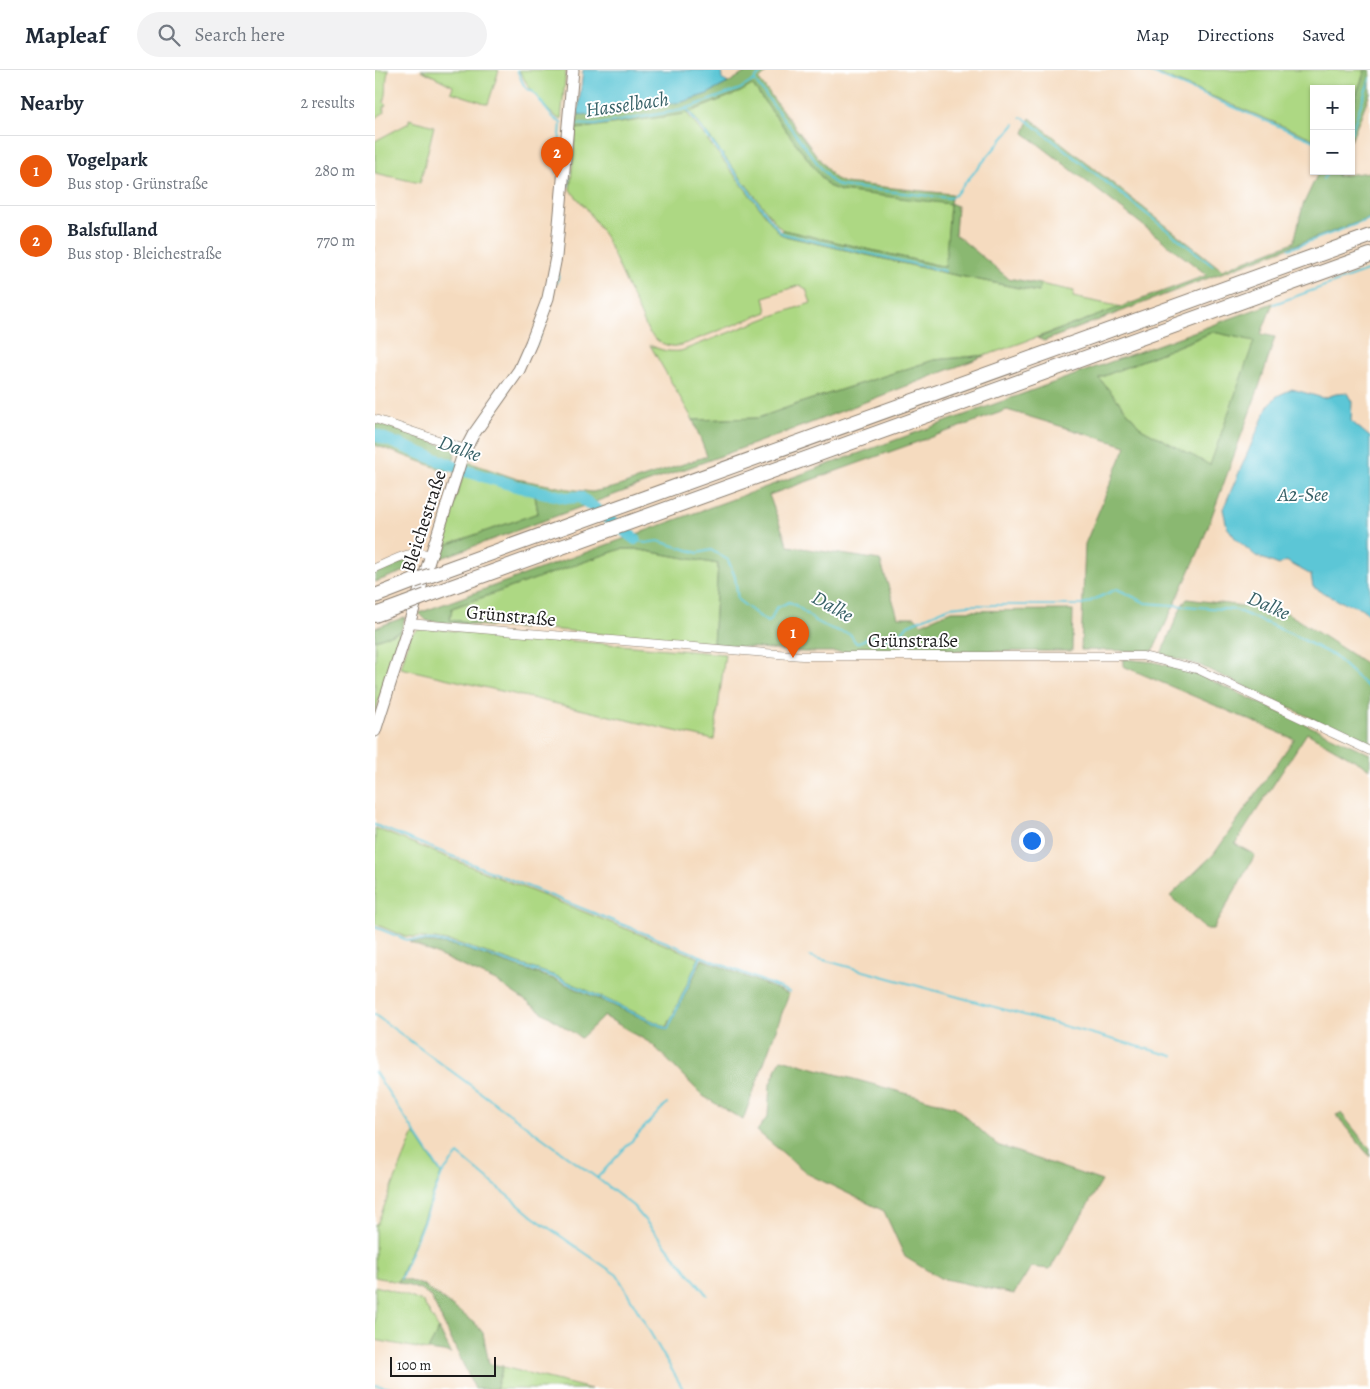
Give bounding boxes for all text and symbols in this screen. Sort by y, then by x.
search box [137,12,487,57]
text: Mapleaf [25,19,107,51]
icon: search [155,21,183,49]
text: Search here [195,22,285,48]
text: Map [1136,23,1169,47]
text: Directions [1197,23,1274,47]
text: Saved [1302,23,1345,47]
water label: Hasselbach [584,85,671,124]
map controls [1310,85,1355,175]
button: + [1310,85,1355,130]
text: Nearby [20,89,83,117]
text: 2 results [300,92,355,114]
button: − [1310,130,1355,175]
pin: 2 [541,137,573,178]
text: Vogelpark [67,147,148,173]
text: 1 [33,160,39,182]
text: 280 m [315,160,355,182]
text: Bus stop · Grünstraße [67,173,208,195]
text: Balsfulland [67,217,158,243]
text: 2 [32,230,40,252]
text: 770 m [317,230,355,252]
text: Bus stop · Bleichestraße [67,243,222,265]
water label: Dalke [435,428,485,469]
street label: Bleichestraße [395,467,453,576]
water label: A2-See [1277,481,1328,508]
water label: Dalke [807,584,858,629]
water label: Dalke [1243,584,1294,627]
street label: Grünstraße [465,599,557,633]
pin: 1 [777,617,809,658]
street label: Grünstraße [868,628,958,654]
your location [1019,828,1045,854]
scale bar [390,1354,496,1377]
text: 100 m [397,1356,431,1375]

